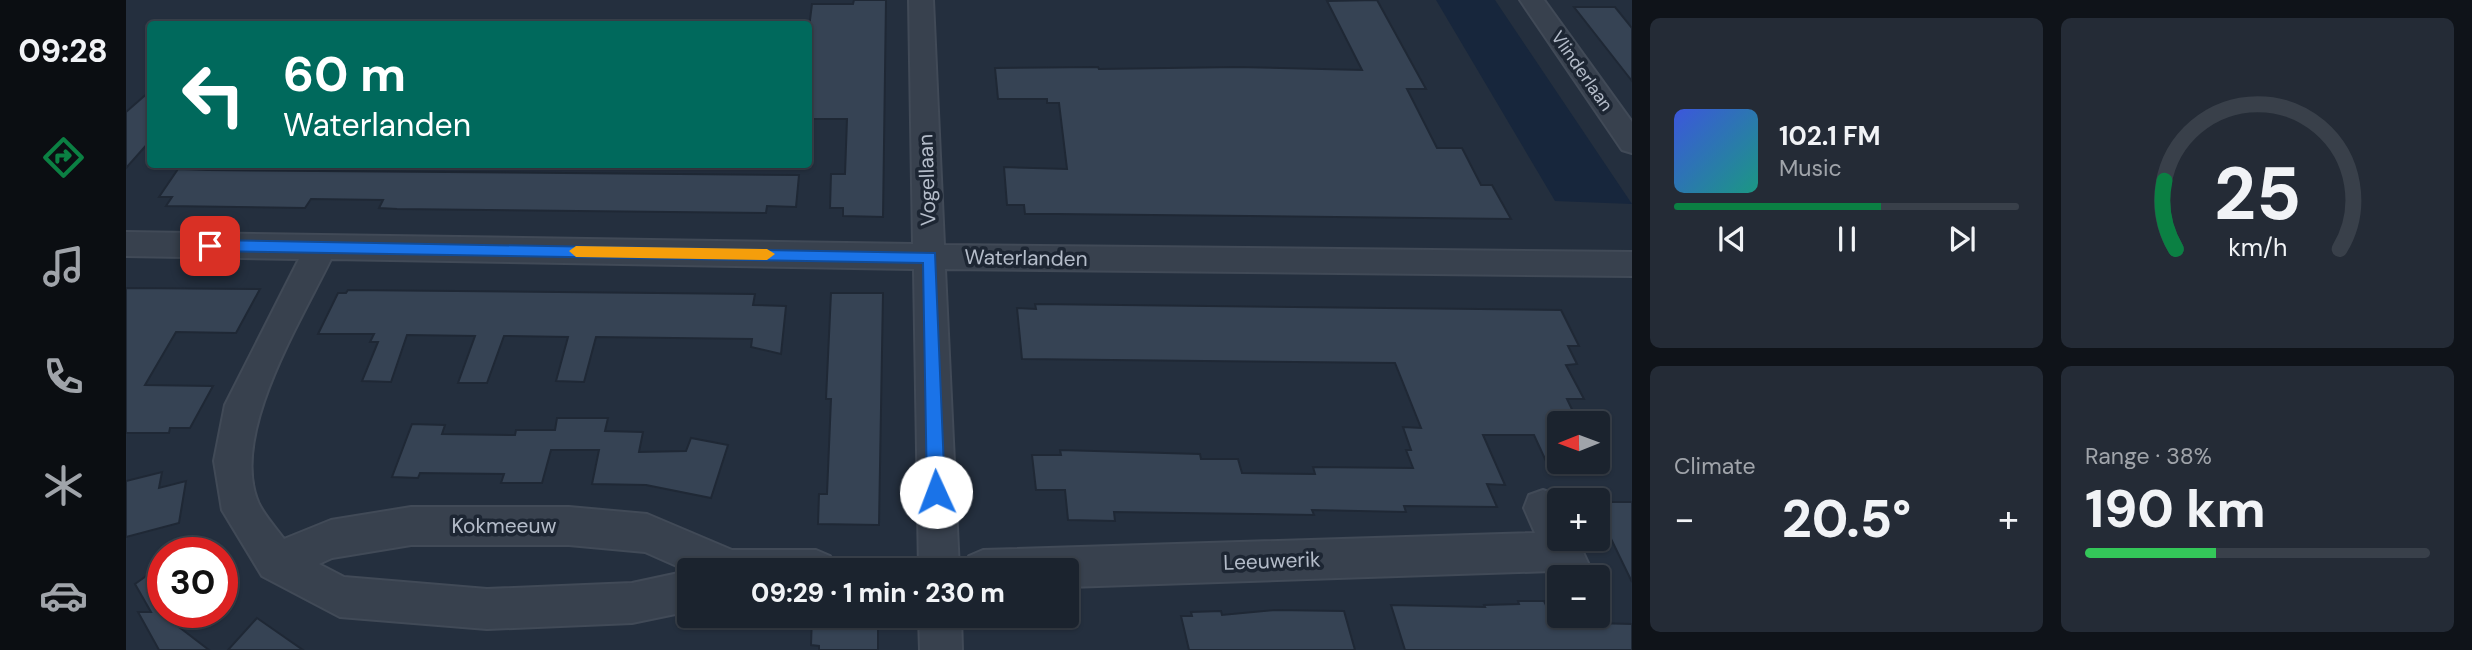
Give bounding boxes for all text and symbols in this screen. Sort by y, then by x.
street label: Vlinderlaan [1546,26,1618,116]
text: 09:28 [18,30,108,72]
text: 60 m [283,42,406,106]
icon: left [168,49,259,140]
text: Waterlanden [283,104,471,146]
text: 102.1 FM [1779,119,1880,153]
icon: directions [39,133,88,182]
street label: Vogellaan [911,133,943,227]
text: 25 [2214,148,2301,243]
text: Music [1779,153,1842,183]
pin [180,216,240,276]
icon: previous [1713,220,1751,258]
icon: pause [1828,220,1866,258]
icon: next [1943,220,1981,258]
icon: arrive [191,227,229,265]
text: km/h [2228,231,2287,264]
icon: music [39,242,88,291]
street label: Waterlanden [964,243,1088,273]
icon: phone [39,352,88,401]
north arrow [1547,411,1610,474]
map controls [1547,411,1610,628]
text: Range · 38% [2085,441,2212,471]
text: Climate [1674,451,1756,481]
position arrow [899,455,973,529]
icon: climate [39,461,88,510]
text: 190 km [2085,475,2266,543]
text: 20.5° [1782,485,1911,553]
button: + [1547,488,1610,551]
text: − [1674,494,1695,544]
text: + [1998,494,2019,544]
street label: Kokmeeuw [451,512,557,540]
speed limit sign: 30 [147,537,238,628]
street label: Leeuwerik [1223,545,1322,577]
button: − [1547,565,1610,628]
icon: car [39,571,88,620]
text: 09:29 · 1 min · 230 m [751,576,1005,610]

